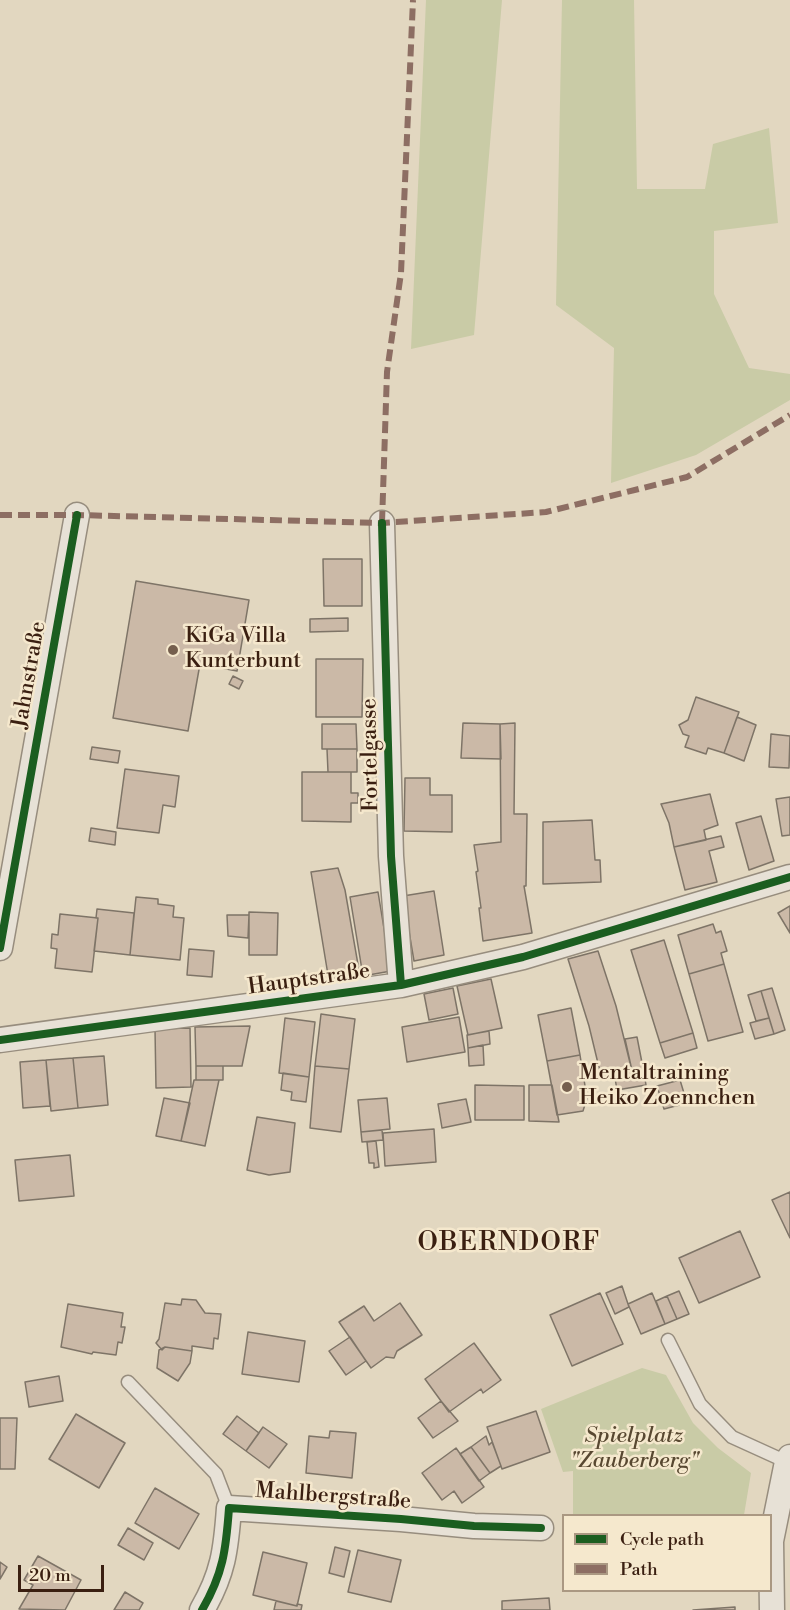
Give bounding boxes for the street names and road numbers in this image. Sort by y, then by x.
street label: Jahnstraße [8,619,52,731]
street label: Fortelgasse [357,698,385,812]
street label: Hauptstraße [246,958,372,1002]
street label: Mahlbergstraße [254,1478,412,1516]

